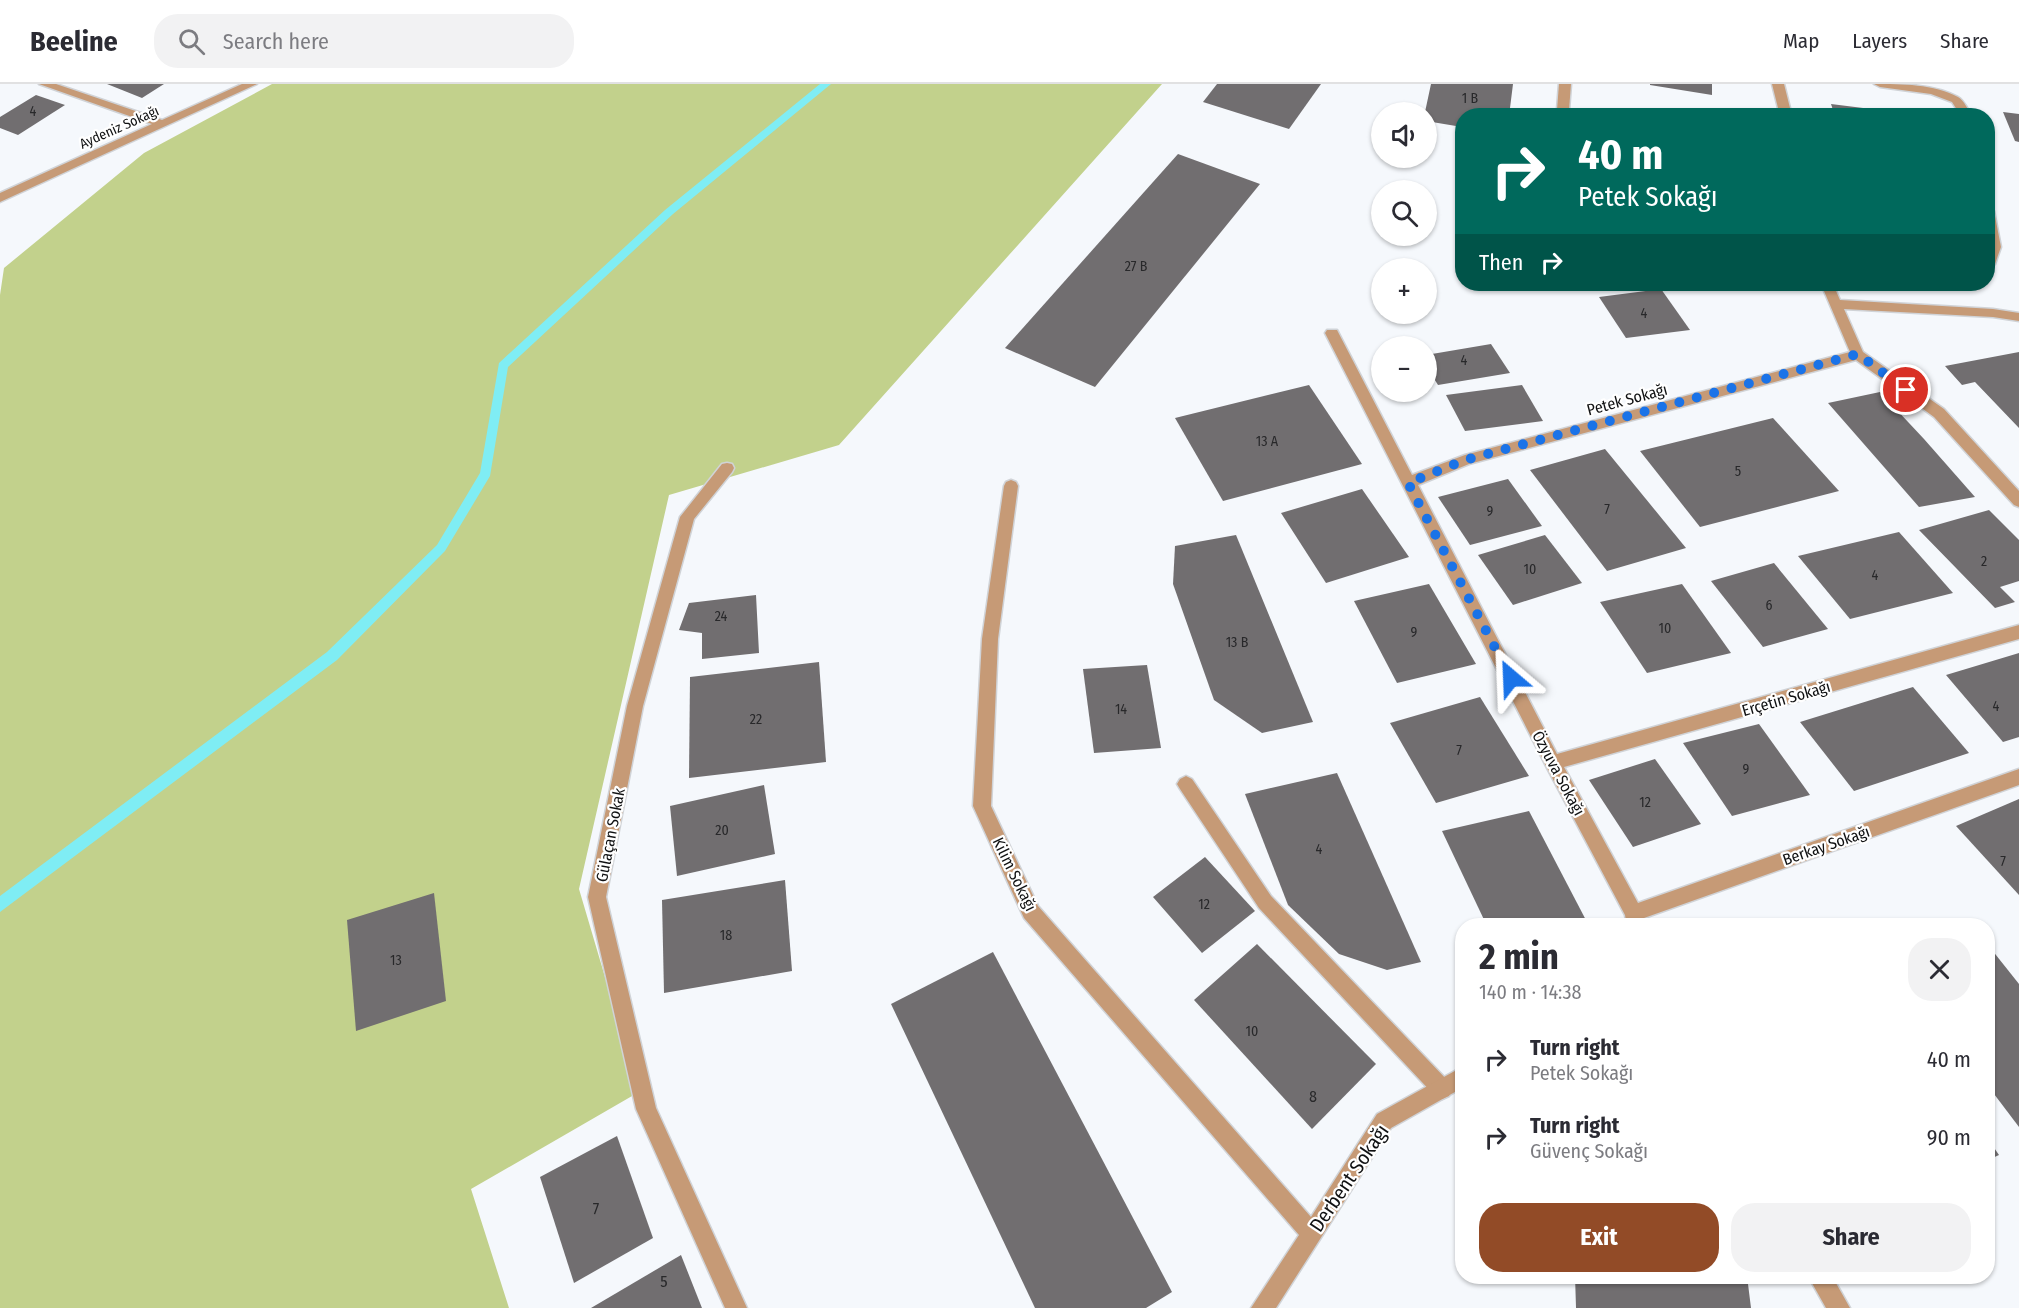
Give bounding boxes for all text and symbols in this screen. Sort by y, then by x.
search box [154,14,574,68]
text: Beeline [30,25,118,58]
icon: search [175,25,208,58]
text: Search here [223,28,329,55]
text: Map [1783,28,1819,54]
text: Layers [1852,28,1907,54]
text: Share [1940,28,1989,54]
house number: 1 B [1462,90,1479,107]
street label: Aydeniz Sokağı [77,102,162,153]
map controls [1371,102,1437,402]
button: sound [1371,102,1437,168]
house number: 4 [30,103,37,120]
text: 40 m [1578,130,1663,180]
icon: right [1479,132,1557,210]
button: search [1371,180,1437,246]
text: Petek Sokağı [1578,181,1718,213]
icon: right [1535,246,1568,279]
text: Then [1479,249,1523,276]
house number: 27 B [1125,258,1148,275]
button: + [1371,258,1437,324]
house number: 4 [1641,305,1648,322]
button: − [1371,336,1437,402]
house number: 4 [1461,352,1468,369]
pin [1880,364,1931,415]
icon: arrive [1889,373,1922,406]
street label: Petek Sokağı [1585,380,1670,419]
house number: 13 A [1256,433,1279,450]
house number: 5 [1735,463,1741,480]
house number: 7 [1604,501,1610,518]
house number: 9 [1487,503,1494,520]
house number: 2 [1981,553,1987,570]
house number: 10 [1524,561,1536,578]
house number: 4 [1872,567,1879,584]
house number: 6 [1766,597,1773,614]
house number: 24 [715,608,728,625]
house number: 10 [1659,620,1671,637]
house number: 9 [1411,624,1418,641]
house number: 13 B [1226,634,1249,651]
position arrow [1479,646,1543,710]
street label: Erçetin Sokağı [1740,677,1833,720]
house number: 4 [1993,698,2000,715]
house number: 14 [1115,701,1127,718]
house number: 22 [750,711,762,728]
street label: Özyuva Sokağı [1528,728,1589,819]
house number: 7 [1456,742,1462,759]
house number: 9 [1743,761,1750,778]
street label: Gülaçan Sokak [592,786,629,884]
house number: 12 [1639,794,1651,811]
house number: 20 [715,822,729,839]
street label: Berkay Sokağı [1780,822,1872,869]
street label: Kilim Sokağı [989,834,1041,914]
house number: 4 [1316,841,1323,858]
house number: 7 [2000,853,2006,870]
house number: 12 [1198,896,1210,913]
house number: 18 [720,927,732,944]
text: 2 min [1479,935,1559,979]
button: close [1908,938,1971,1001]
house number: 13 [390,952,402,969]
text: 140 m · 14:38 [1479,980,1582,1004]
house number: 10 [1246,1023,1258,1040]
text: Turn right [1530,1034,1619,1061]
icon: right [1479,1043,1512,1076]
text: 40 m [1927,1046,1971,1073]
text: Petek Sokağı [1530,1061,1633,1085]
house number: 8 [1309,1087,1317,1106]
text: Turn right [1530,1112,1619,1139]
street label: Derbent Sokağı [1304,1120,1394,1236]
icon: right [1479,1121,1512,1154]
text: 90 m [1927,1124,1971,1151]
text: Güvenç Sokağı [1530,1139,1648,1163]
house number: 7 [593,1199,600,1218]
button: Exit [1479,1203,1719,1272]
button: Share [1731,1203,1971,1272]
house number: 5 [660,1272,668,1291]

